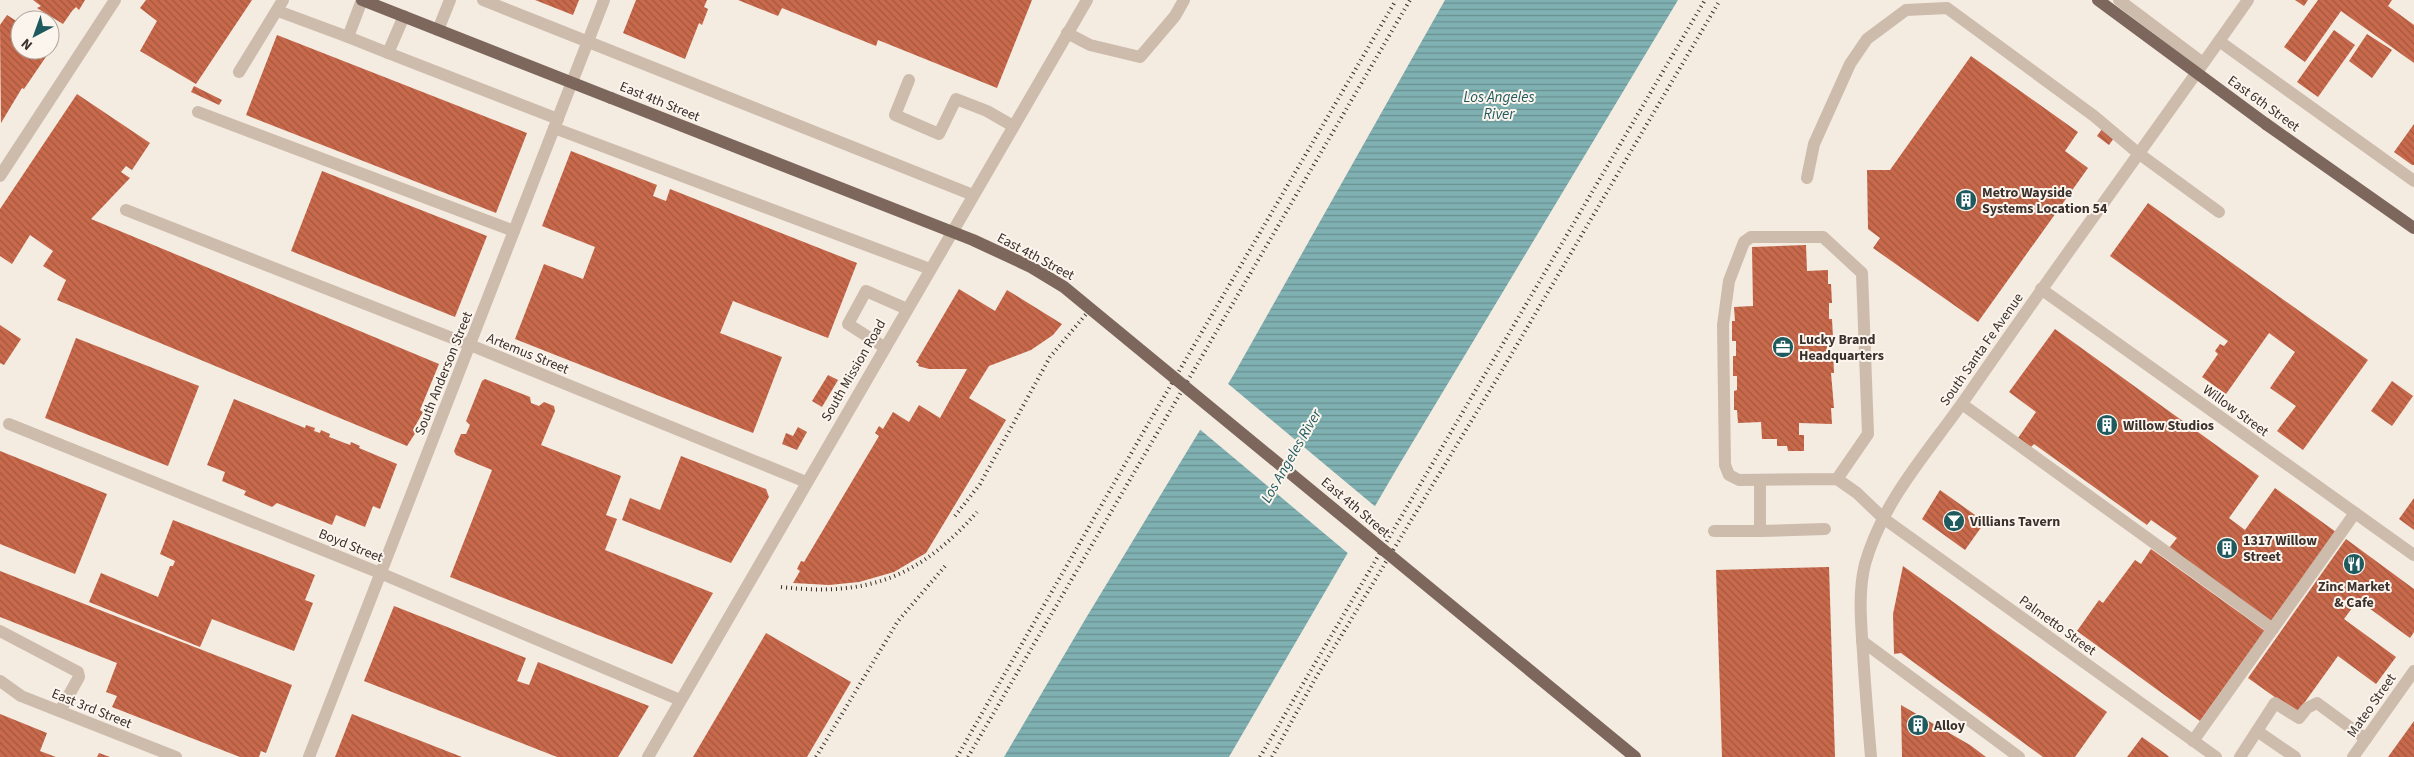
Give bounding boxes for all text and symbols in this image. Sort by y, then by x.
north arrow [10,10,60,60]
text: N [17,33,37,55]
street label: East 6th Street [2223,71,2304,137]
street label: East 4th Street [617,77,703,127]
water label: Los Angeles River [1463,87,1535,125]
place label: Metro Wayside Systems Location 54 [1982,183,2108,219]
building icon: Metro Wayside Systems Location 54 [1954,188,1978,212]
street label: East 4th Street [993,228,1078,286]
street label: South Santa Fe Avenue [1935,289,2028,410]
street label: South Anderson Street [410,308,478,438]
street label: South Mission Road [817,316,891,425]
street label: Artemus Street [484,328,572,380]
place label: Lucky Brand Headquarters [1799,330,1884,366]
office icon: Lucky Brand Headquarters [1771,335,1795,359]
street label: Willow Street [2198,380,2273,442]
water label: Los Angeles River [1256,405,1327,507]
building icon: Willow Studios [2095,413,2119,437]
place label: Willow Studios [2123,416,2214,436]
street label: East 4th Street [1316,473,1394,543]
bar icon: Villians Tavern [1942,509,1966,533]
place label: Villians Tavern [1969,512,2060,532]
street label: Boyd Street [315,524,386,568]
place label: 1317 Willow Street [2243,531,2317,567]
building icon: 1317 Willow Street [2215,536,2239,560]
restaurant icon: Zinc Market & Cafe [2342,552,2366,576]
place label: Zinc Market & Cafe [2318,577,2391,613]
street label: Palmetto Street [2015,591,2100,661]
street label: Mateo Street [2342,669,2401,742]
street label: East 3rd Street [49,684,135,734]
building icon: Alloy [1906,713,1930,737]
place label: Alloy [1933,716,1966,736]

